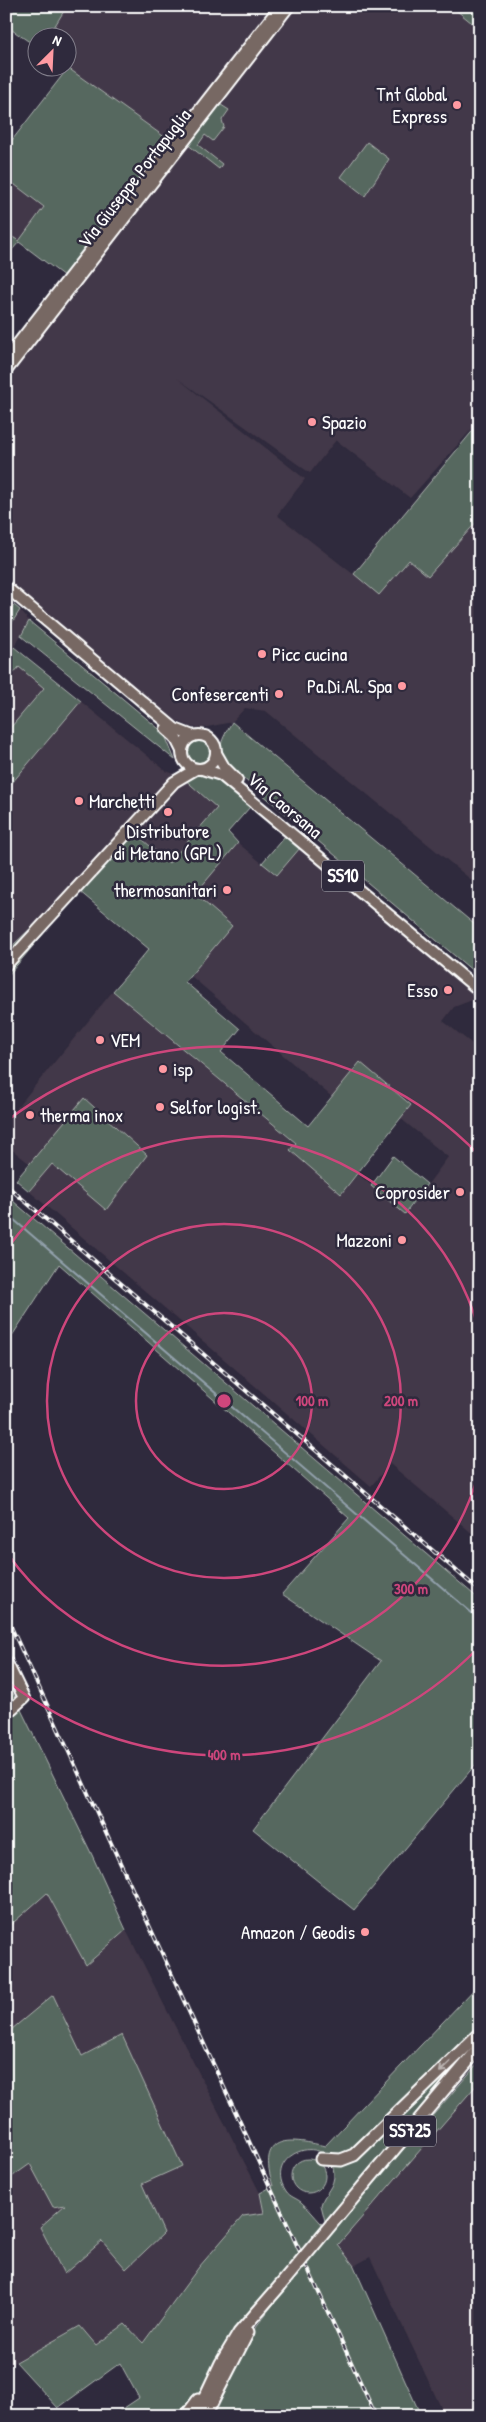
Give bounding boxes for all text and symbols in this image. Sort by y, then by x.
north arrow [28,28,78,78]
text: N [50,29,65,50]
place label: Tnt Global Express [376,81,448,129]
marker: Tnt Global Express [451,99,463,111]
street label: Via Giuseppe Portapuglia [71,103,197,253]
place label: Spazio [322,409,367,435]
marker: Spazio [306,416,318,428]
place label: Picc cucina [272,641,348,667]
marker: Picc cucina [256,648,268,660]
place label: Pa.Di.Al. Spa [307,673,393,699]
marker: Pa.Di.Al. Spa [396,680,408,692]
place label: Confesercenti [171,681,269,707]
marker: Confesercenti [273,688,285,700]
street label: Via Caorsana [242,766,328,844]
place label: Marchetti [89,788,155,814]
marker: Marchetti [73,795,85,807]
marker: Distributore di Metano (GPL) [162,806,174,818]
place label: Distributore di Metano (GPL) [114,818,222,866]
road number: SS10 [322,860,364,891]
place label: thermosanitari [114,877,217,903]
marker: thermosanitari [221,884,233,896]
place label: Esso [407,977,438,1003]
marker: Esso [442,984,454,996]
place label: VEM [110,1027,140,1053]
marker: VEM [94,1034,106,1046]
place label: isp [173,1056,193,1082]
marker: isp [157,1063,169,1075]
place label: Selfor logist. [170,1094,261,1120]
marker: Selfor logist. [154,1101,166,1113]
place label: therma inox [40,1102,123,1128]
marker: therma inox [24,1109,36,1121]
place label: Coprosider [375,1179,451,1205]
marker: Coprosider [454,1186,466,1198]
place label: Mazzoni [336,1227,392,1253]
marker: Mazzoni [396,1234,408,1246]
text: 100 m [296,1390,328,1411]
text: 200 m [384,1390,418,1411]
centre of rings [215,1392,233,1410]
text: 300 m [394,1578,428,1599]
text: 400 m [208,1744,240,1765]
place label: Amazon / Geodis [241,1919,355,1945]
marker: Amazon / Geodis [359,1926,371,1938]
one-way arrow [438,2061,451,2073]
road number: SS725 [384,2116,436,2146]

